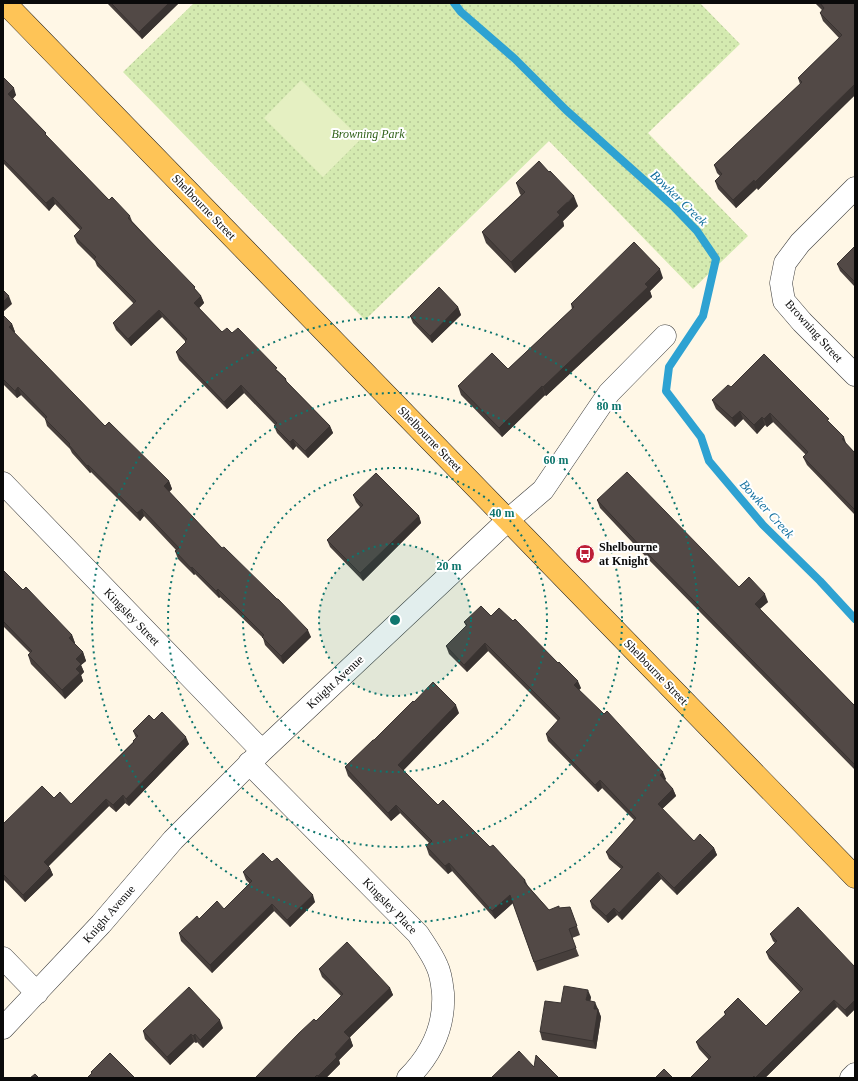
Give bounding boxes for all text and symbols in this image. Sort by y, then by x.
park label: Browning Park [331,127,405,141]
water label: Bowker Creek [647,167,711,229]
street label: Shelbourne Street [169,171,239,243]
street label: Browning Street [782,297,846,366]
text: 80 m [597,399,622,413]
street label: Shelbourne Street [395,403,465,475]
text: 60 m [544,453,569,467]
water label: Bowker Creek [737,477,797,542]
text: 40 m [490,506,515,520]
place label: Shelbourne at Knight [599,540,658,568]
bus stop icon: Shelbourne at Knight [574,543,596,565]
text: 20 m [437,559,462,573]
street label: Kingsley Street [101,585,163,649]
centre of rings [388,613,402,627]
street label: Shelbourne Street [621,636,691,708]
street label: Knight Avenue [304,652,366,712]
street label: Kingsley Place [360,875,420,937]
street label: Knight Avenue [80,882,138,946]

